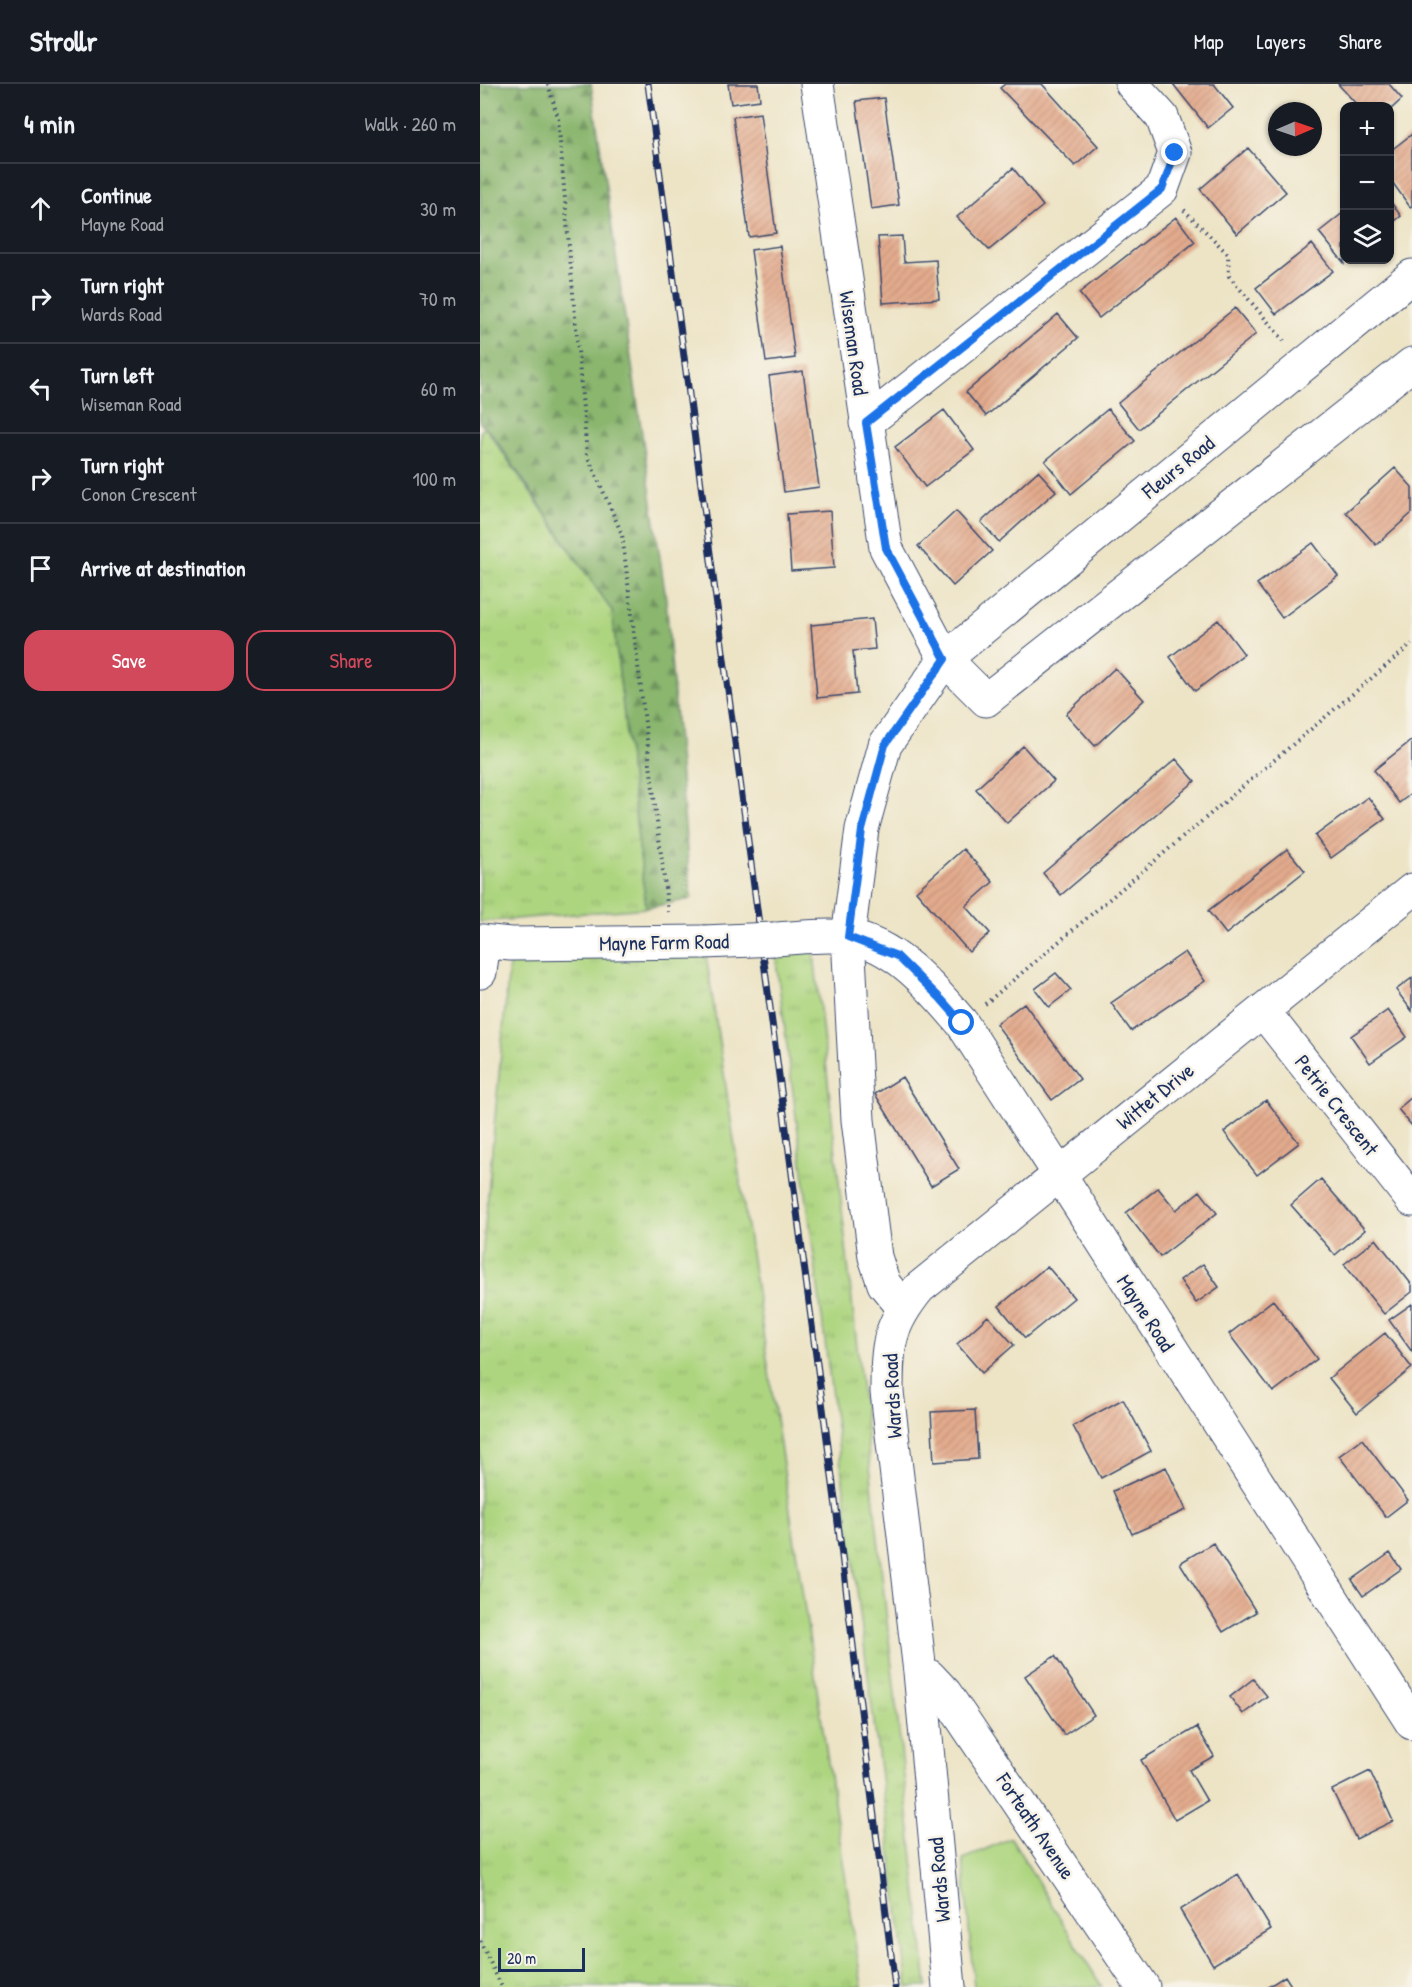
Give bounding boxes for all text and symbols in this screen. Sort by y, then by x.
text: Strollr [30,22,97,60]
text: Map [1194,27,1223,56]
text: Layers [1256,27,1306,56]
text: Share [1339,27,1382,56]
north arrow [1268,102,1322,156]
map controls [1340,102,1394,264]
button: + [1340,102,1394,156]
text: 4 min [24,106,75,141]
text: Walk · 260 m [365,110,456,137]
route end [1161,139,1187,165]
button: − [1340,156,1394,210]
text: Continue [81,180,152,210]
icon: ahead [24,192,57,225]
text: 30 m [420,195,456,222]
text: Mayne Road [81,210,164,237]
button: layers [1340,210,1394,264]
text: Turn right [81,270,164,300]
icon: right [24,282,57,315]
text: 70 m [419,285,456,312]
street label: Wiseman Road [832,289,876,397]
text: Wards Road [81,300,162,327]
text: Turn left [81,360,154,390]
icon: left [24,372,57,405]
text: 60 m [421,375,456,402]
text: Wiseman Road [81,390,181,417]
street label: Fleurs Road [1135,429,1220,506]
text: Turn right [81,450,164,480]
icon: right [24,462,57,495]
text: 100 m [413,465,456,492]
text: Conon Crescent [81,480,197,507]
icon: arrive [24,552,57,585]
text: Arrive at destination [81,553,246,583]
button: Save [24,630,234,691]
button: Share [246,630,456,691]
street label: Mayne Farm Road [599,926,729,958]
route start [948,1009,974,1035]
street label: Petrie Crescent [1288,1048,1386,1162]
street label: Wittet Drive [1110,1056,1200,1136]
street label: Mayne Road [1110,1269,1182,1357]
street label: Wards Road [875,1353,909,1439]
street label: Forteath Avenue [989,1766,1082,1885]
street label: Wards Road [921,1837,957,1923]
scale bar [498,1945,585,1972]
text: 20 m [507,1947,536,1969]

